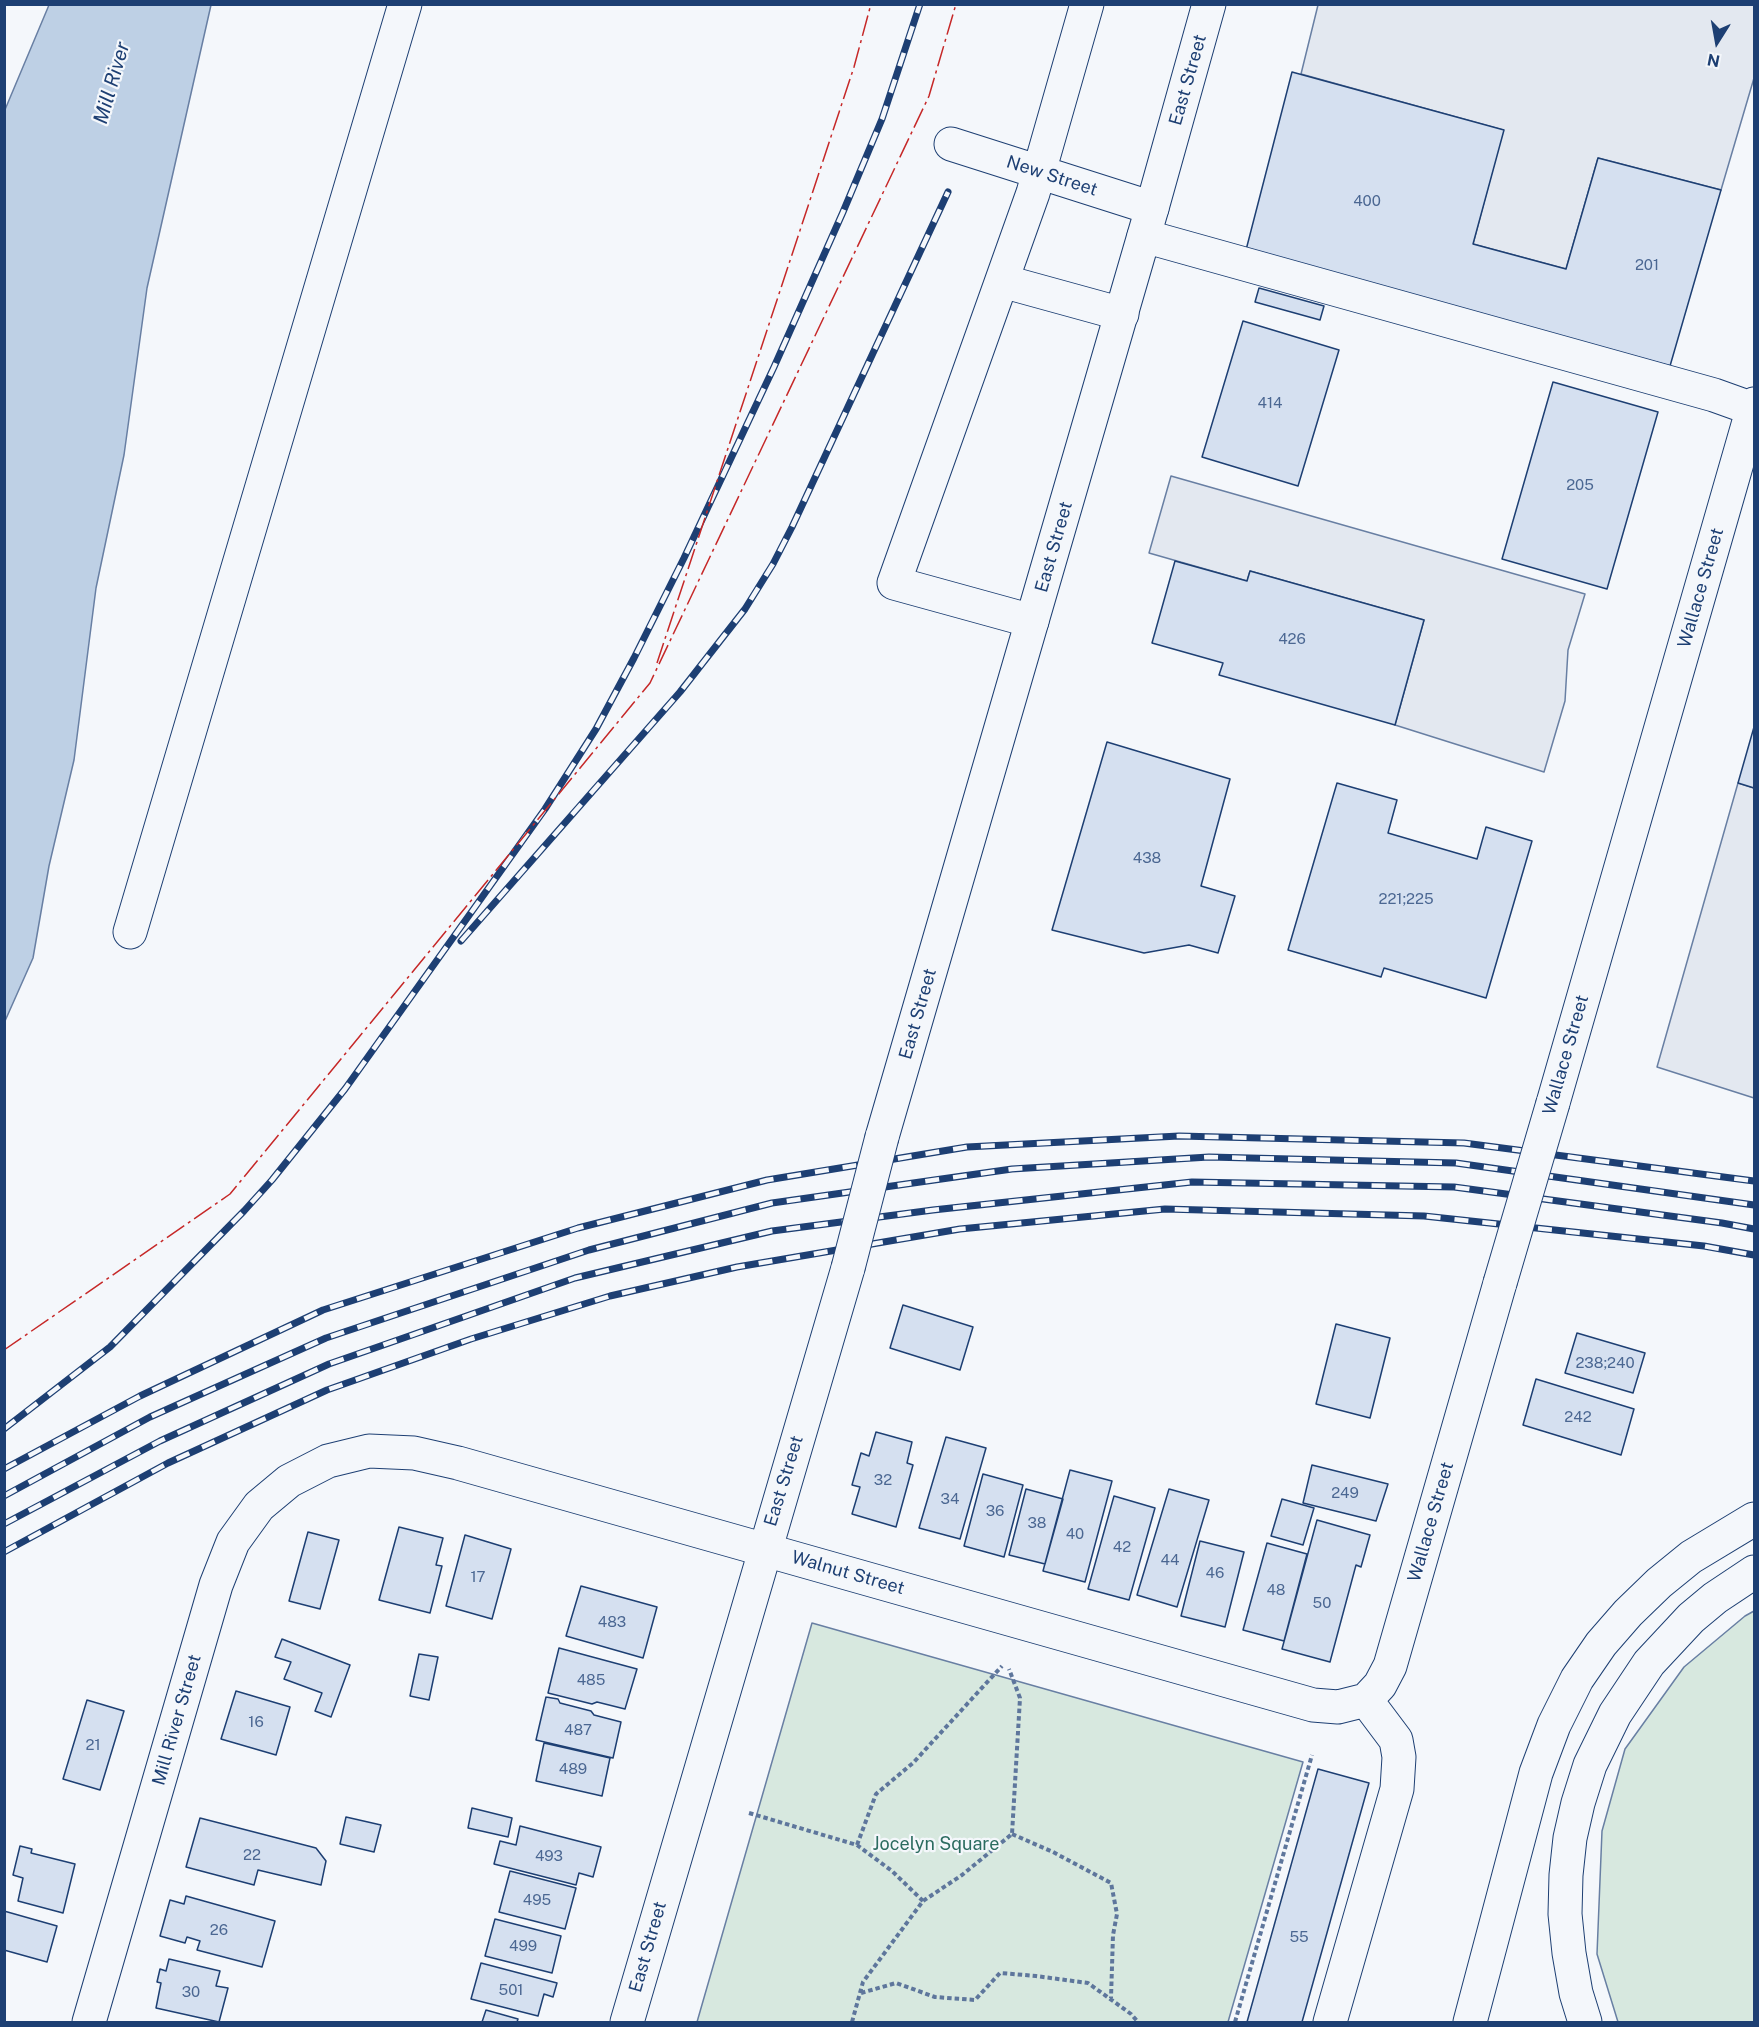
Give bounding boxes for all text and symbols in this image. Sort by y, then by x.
north arrow [1687,12,1747,72]
street label: East Street [1165,32,1211,128]
water label: Mill River [89,39,135,127]
text: N [1706,50,1721,71]
street label: New Street [1004,151,1100,201]
house number: 400 [1353,192,1381,210]
house number: 201 [1635,256,1659,274]
house number: 414 [1258,394,1282,412]
house number: 205 [1566,476,1594,494]
street label: East Street [1031,499,1077,595]
street label: Wallace Street [1674,526,1728,650]
house number: 426 [1278,630,1306,648]
house number: 438 [1133,849,1161,867]
house number: 221;225 [1378,890,1434,908]
street label: East Street [895,966,941,1062]
street label: Wallace Street [1539,993,1593,1117]
house number: 238;240 [1575,1354,1635,1372]
house number: 242 [1564,1408,1592,1426]
street label: East Street [760,1433,808,1529]
street label: Wallace Street [1404,1460,1458,1584]
house number: 32 [874,1471,892,1489]
house number: 249 [1331,1484,1359,1502]
house number: 34 [941,1490,959,1508]
house number: 36 [986,1502,1004,1520]
house number: 38 [1027,1514,1047,1532]
house number: 40 [1066,1525,1084,1543]
house number: 42 [1113,1538,1131,1556]
street label: Walnut Street [789,1547,907,1599]
house number: 44 [1161,1551,1179,1569]
house number: 46 [1206,1564,1224,1582]
house number: 17 [470,1568,486,1586]
house number: 48 [1266,1581,1286,1599]
house number: 50 [1313,1594,1331,1612]
house number: 483 [598,1613,626,1631]
street label: Mill River Street [148,1652,206,1788]
house number: 485 [577,1671,605,1689]
house number: 16 [248,1713,264,1731]
house number: 487 [564,1721,592,1739]
house number: 21 [85,1736,101,1754]
house number: 489 [559,1760,587,1778]
park label: Jocelyn Square [873,1833,999,1855]
house number: 22 [243,1846,261,1864]
house number: 493 [535,1847,563,1865]
house number: 495 [523,1891,551,1909]
street label: East Street [625,1899,671,1995]
house number: 26 [210,1921,228,1939]
house number: 55 [1289,1928,1309,1946]
house number: 499 [509,1937,537,1955]
house number: 501 [499,1981,523,1999]
house number: 30 [182,1983,200,2001]

